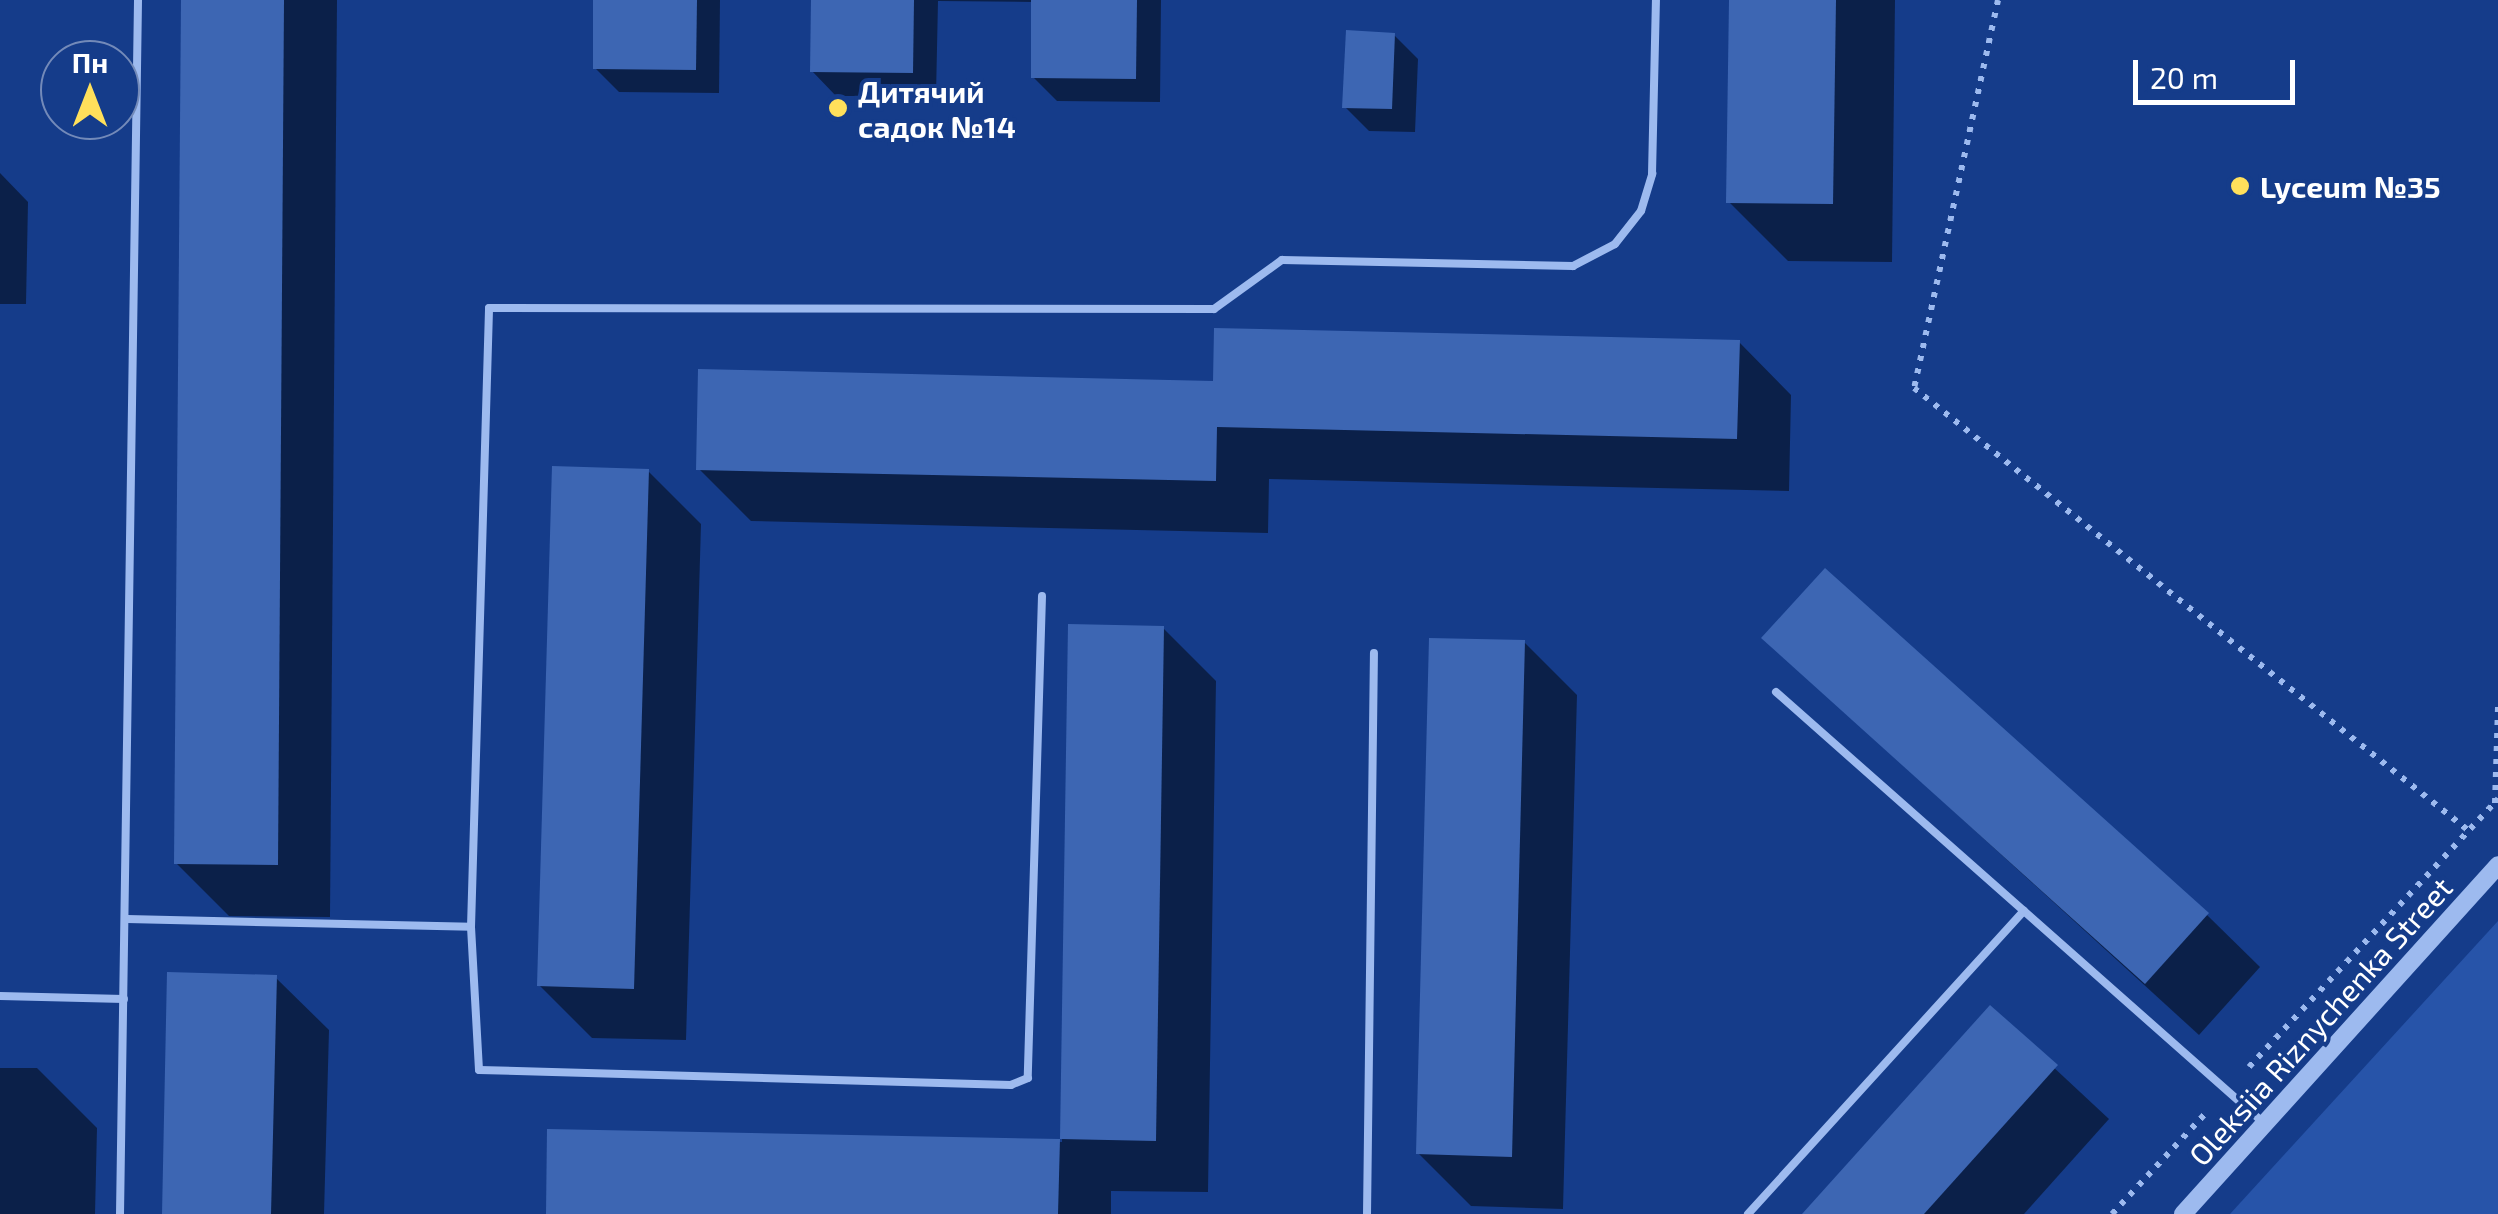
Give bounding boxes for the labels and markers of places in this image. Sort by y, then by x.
place label: Дитячий садок №14 [858,73,1016,144]
marker: Дитячий садок №14 [827,97,849,119]
place label: Lyceum №35 [2260,168,2441,204]
marker: Lyceum №35 [2229,175,2251,197]

